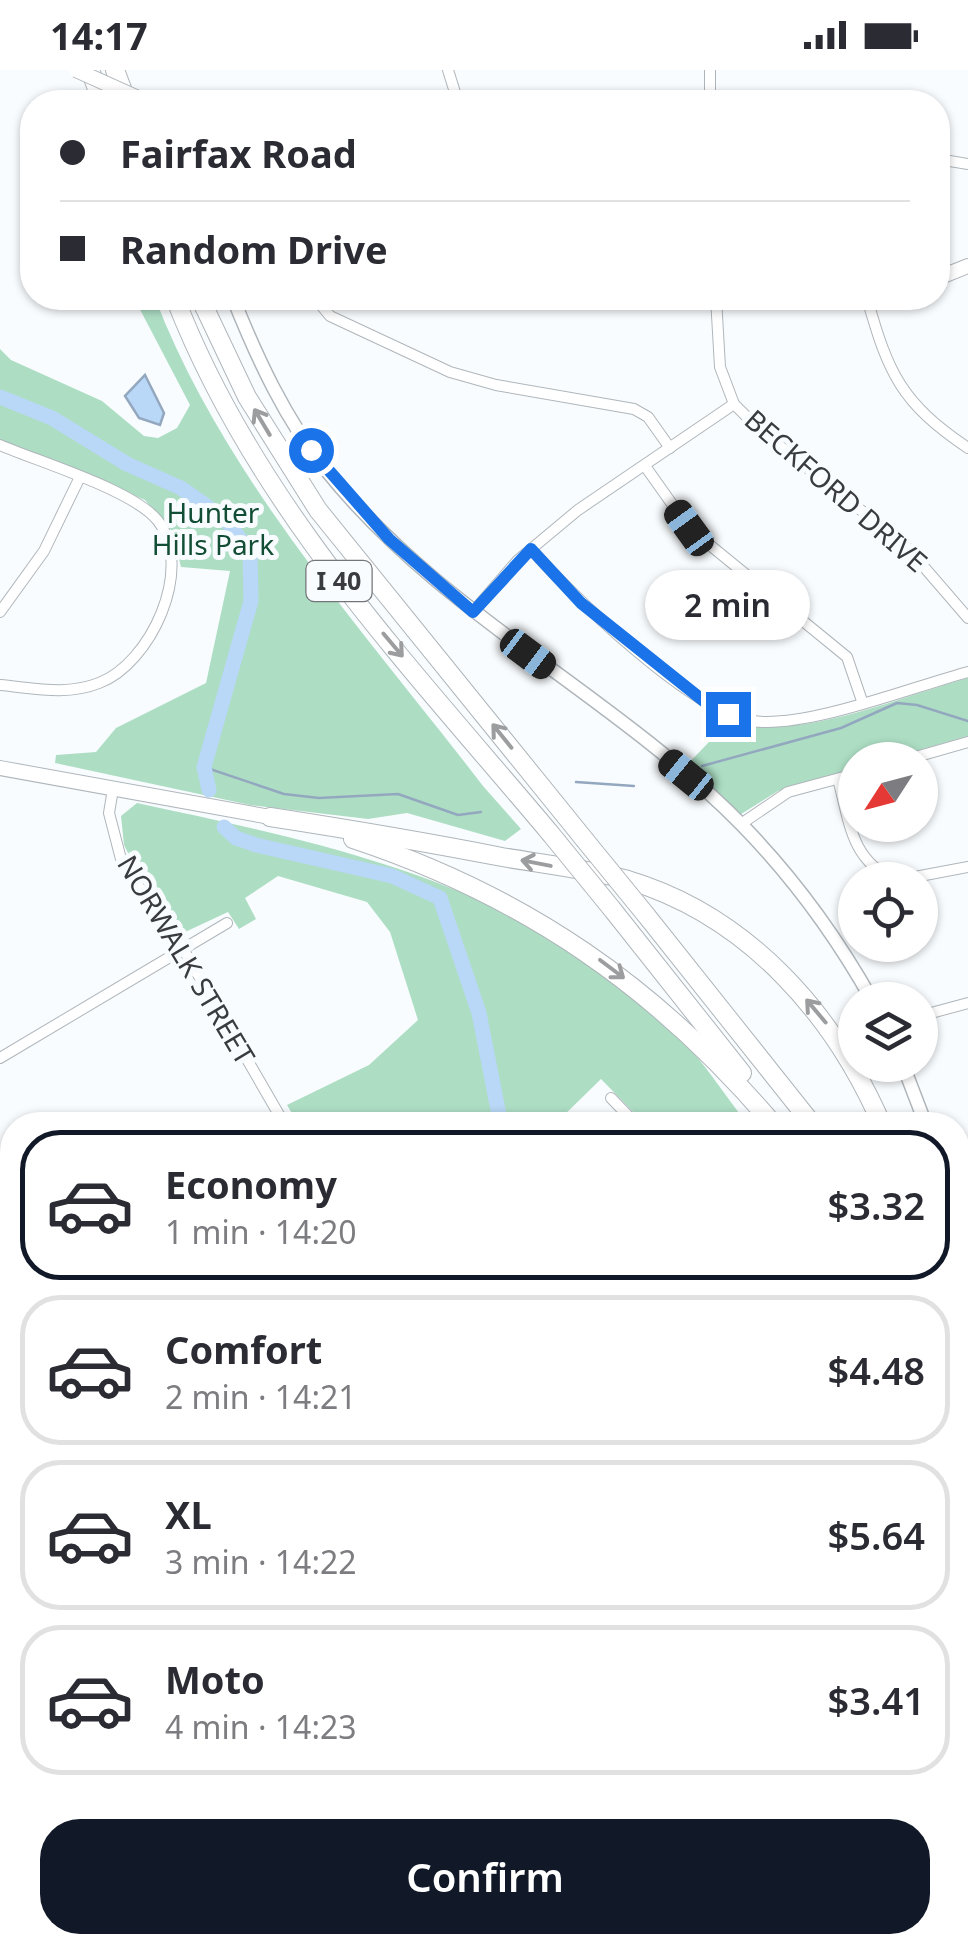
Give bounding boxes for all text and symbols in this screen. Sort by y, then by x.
text: 14:17 [50,9,148,61]
text: Fairfax Road [120,127,357,179]
text: Random Drive [120,223,388,275]
street label: BECKFORD DRIVE [737,400,936,580]
one-way arrow [252,409,272,437]
route start [289,428,334,473]
park label: Hunter Hills Park [152,493,274,563]
car [659,495,719,561]
road number: I 40 [306,561,372,601]
callout: 2 min [646,569,810,639]
text: 2 min [684,583,771,626]
car [495,624,561,684]
one-way arrow [381,632,403,658]
route end [706,692,751,737]
one-way arrow [491,723,513,749]
north arrow [838,742,938,842]
map controls [838,742,938,1082]
car [653,744,719,806]
street label: NORWALK STREET [109,848,265,1072]
one-way arrow [521,853,553,872]
button: locate [838,862,938,962]
one-way arrow [598,959,625,980]
button: layers [838,982,938,1082]
one-way arrow [804,999,827,1024]
text: Economy [165,1158,337,1210]
icon: car [45,1160,135,1250]
text: $3.32 [828,1179,925,1231]
text: 1 min · 14:20 [165,1210,357,1253]
text: Comfort [165,1323,322,1375]
icon: car [45,1325,135,1415]
text: $4.48 [828,1344,925,1396]
text: 2 min · 14:21 [165,1375,357,1418]
text: XL [165,1488,212,1540]
icon: car [45,1490,135,1580]
text: $5.64 [828,1509,925,1561]
text: 3 min · 14:22 [165,1540,357,1583]
text: Moto [165,1653,265,1705]
icon: car [45,1655,135,1745]
text: $3.41 [828,1674,925,1726]
text: 4 min · 14:23 [165,1705,357,1748]
button: Confirm [40,1819,930,1934]

